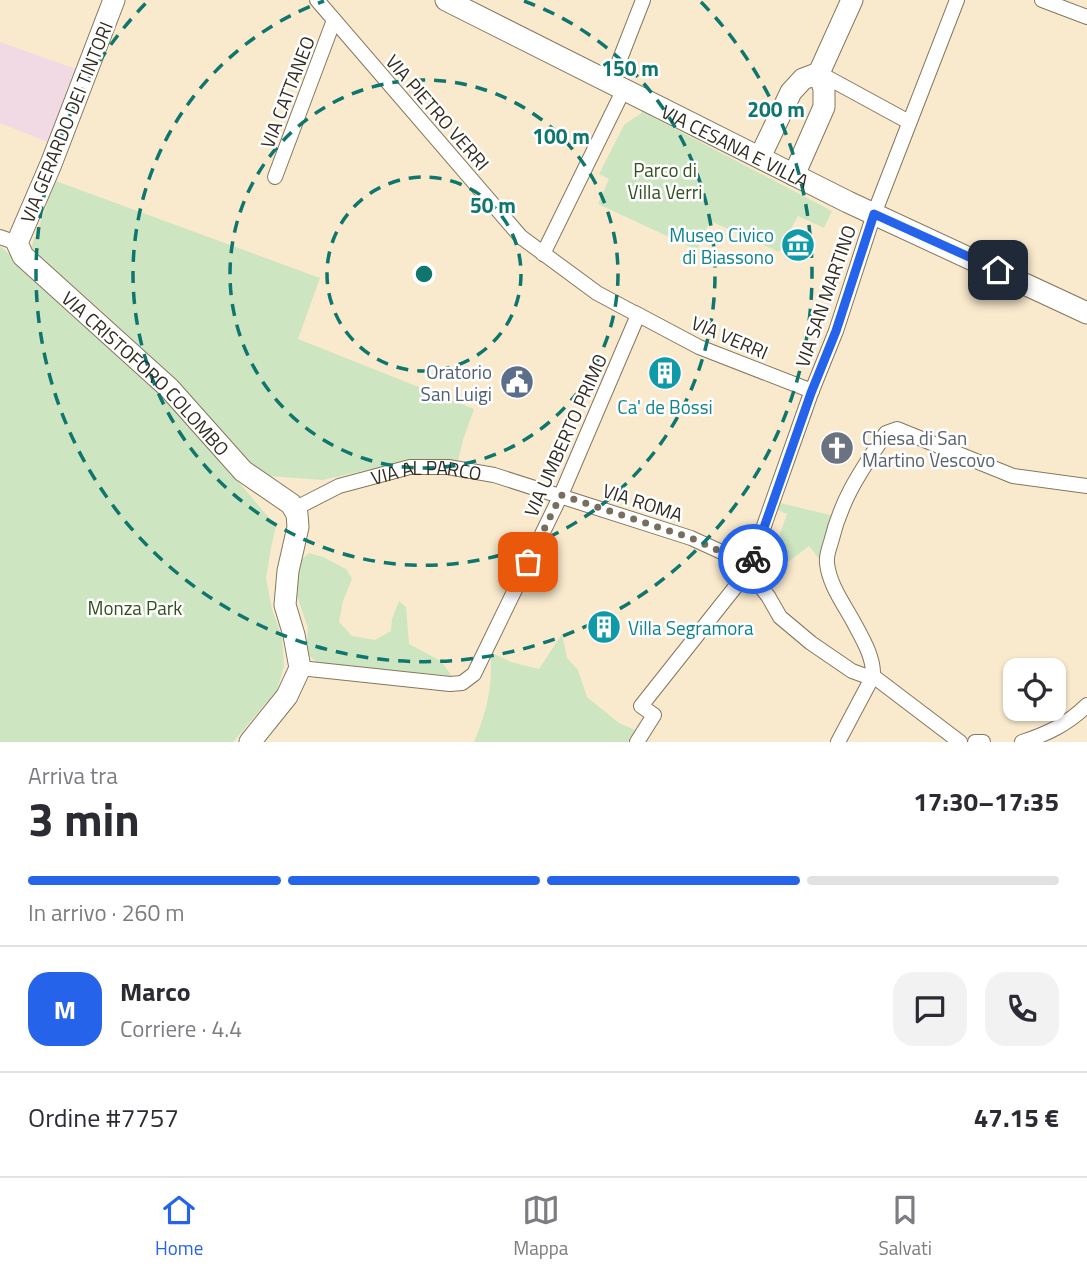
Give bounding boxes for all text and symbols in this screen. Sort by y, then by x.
street label: VIA GERARDO DEI TINTORI [12,17,120,227]
street label: VIA CATTANEO [252,32,322,152]
street label: VIA PIETRO VERRI [379,47,497,177]
text: 150 m [601,52,659,84]
text: 200 m [747,93,805,125]
street label: VIA CESANA E VILLA [657,96,814,195]
text: 100 m [532,120,590,152]
park label: Parco di Villa Verri [627,155,703,206]
text: 50 m [470,189,516,221]
place label: Museo Civico di Biassono [669,220,774,271]
street label: VIA SAN MARTINO [787,221,863,371]
museum icon: Museo Civico di Biassono [779,226,817,264]
pin [968,240,1028,300]
icon: home [979,251,1017,289]
centre of rings [412,262,436,286]
street label: VIA CRISTOFORO COLOMBO [56,284,237,462]
street label: VIA VERRI [687,308,773,366]
street label: VIA UMBERTO PRIMO [516,349,614,521]
building icon: Ca' de Bossi [646,354,684,392]
place label: Oratorio San Luigi [421,357,492,408]
public building icon: Oratorio San Luigi [498,363,536,401]
place label: Ca' de Bossi [617,392,713,421]
place label: Chiesa di San Martino Vescovo [862,423,995,474]
church icon: Chiesa di San Martino Vescovo [818,429,856,467]
street label: VIA AL PARCO [367,452,484,491]
street label: VIA ROMA [599,475,687,529]
courier [718,524,788,594]
pin [498,532,558,592]
icon: bike [734,540,772,578]
icon: bag [509,543,547,581]
park label: Monza Park [88,593,182,622]
building icon: Villa Segramora [585,608,623,646]
place label: Villa Segramora [628,613,754,642]
map controls [1003,658,1066,721]
button: locate [1003,658,1066,721]
text: Arriva tra [28,758,118,793]
text: 17:30–17:35 [913,782,1059,821]
text: 3 min [28,784,140,854]
text: In arrivo · 260 m [28,895,185,930]
text: Marco [120,972,191,1011]
button: chat [893,972,967,1046]
button: phone [985,972,1059,1046]
text: M [54,990,76,1029]
text: Corriere · 4.4 [120,1011,242,1046]
text: Ordine #7757 [28,1098,179,1137]
text: 47.15 € [974,1098,1059,1137]
tab: Home [155,1191,203,1262]
tab: Mappa [513,1191,568,1262]
tab: Salvati [878,1191,932,1262]

